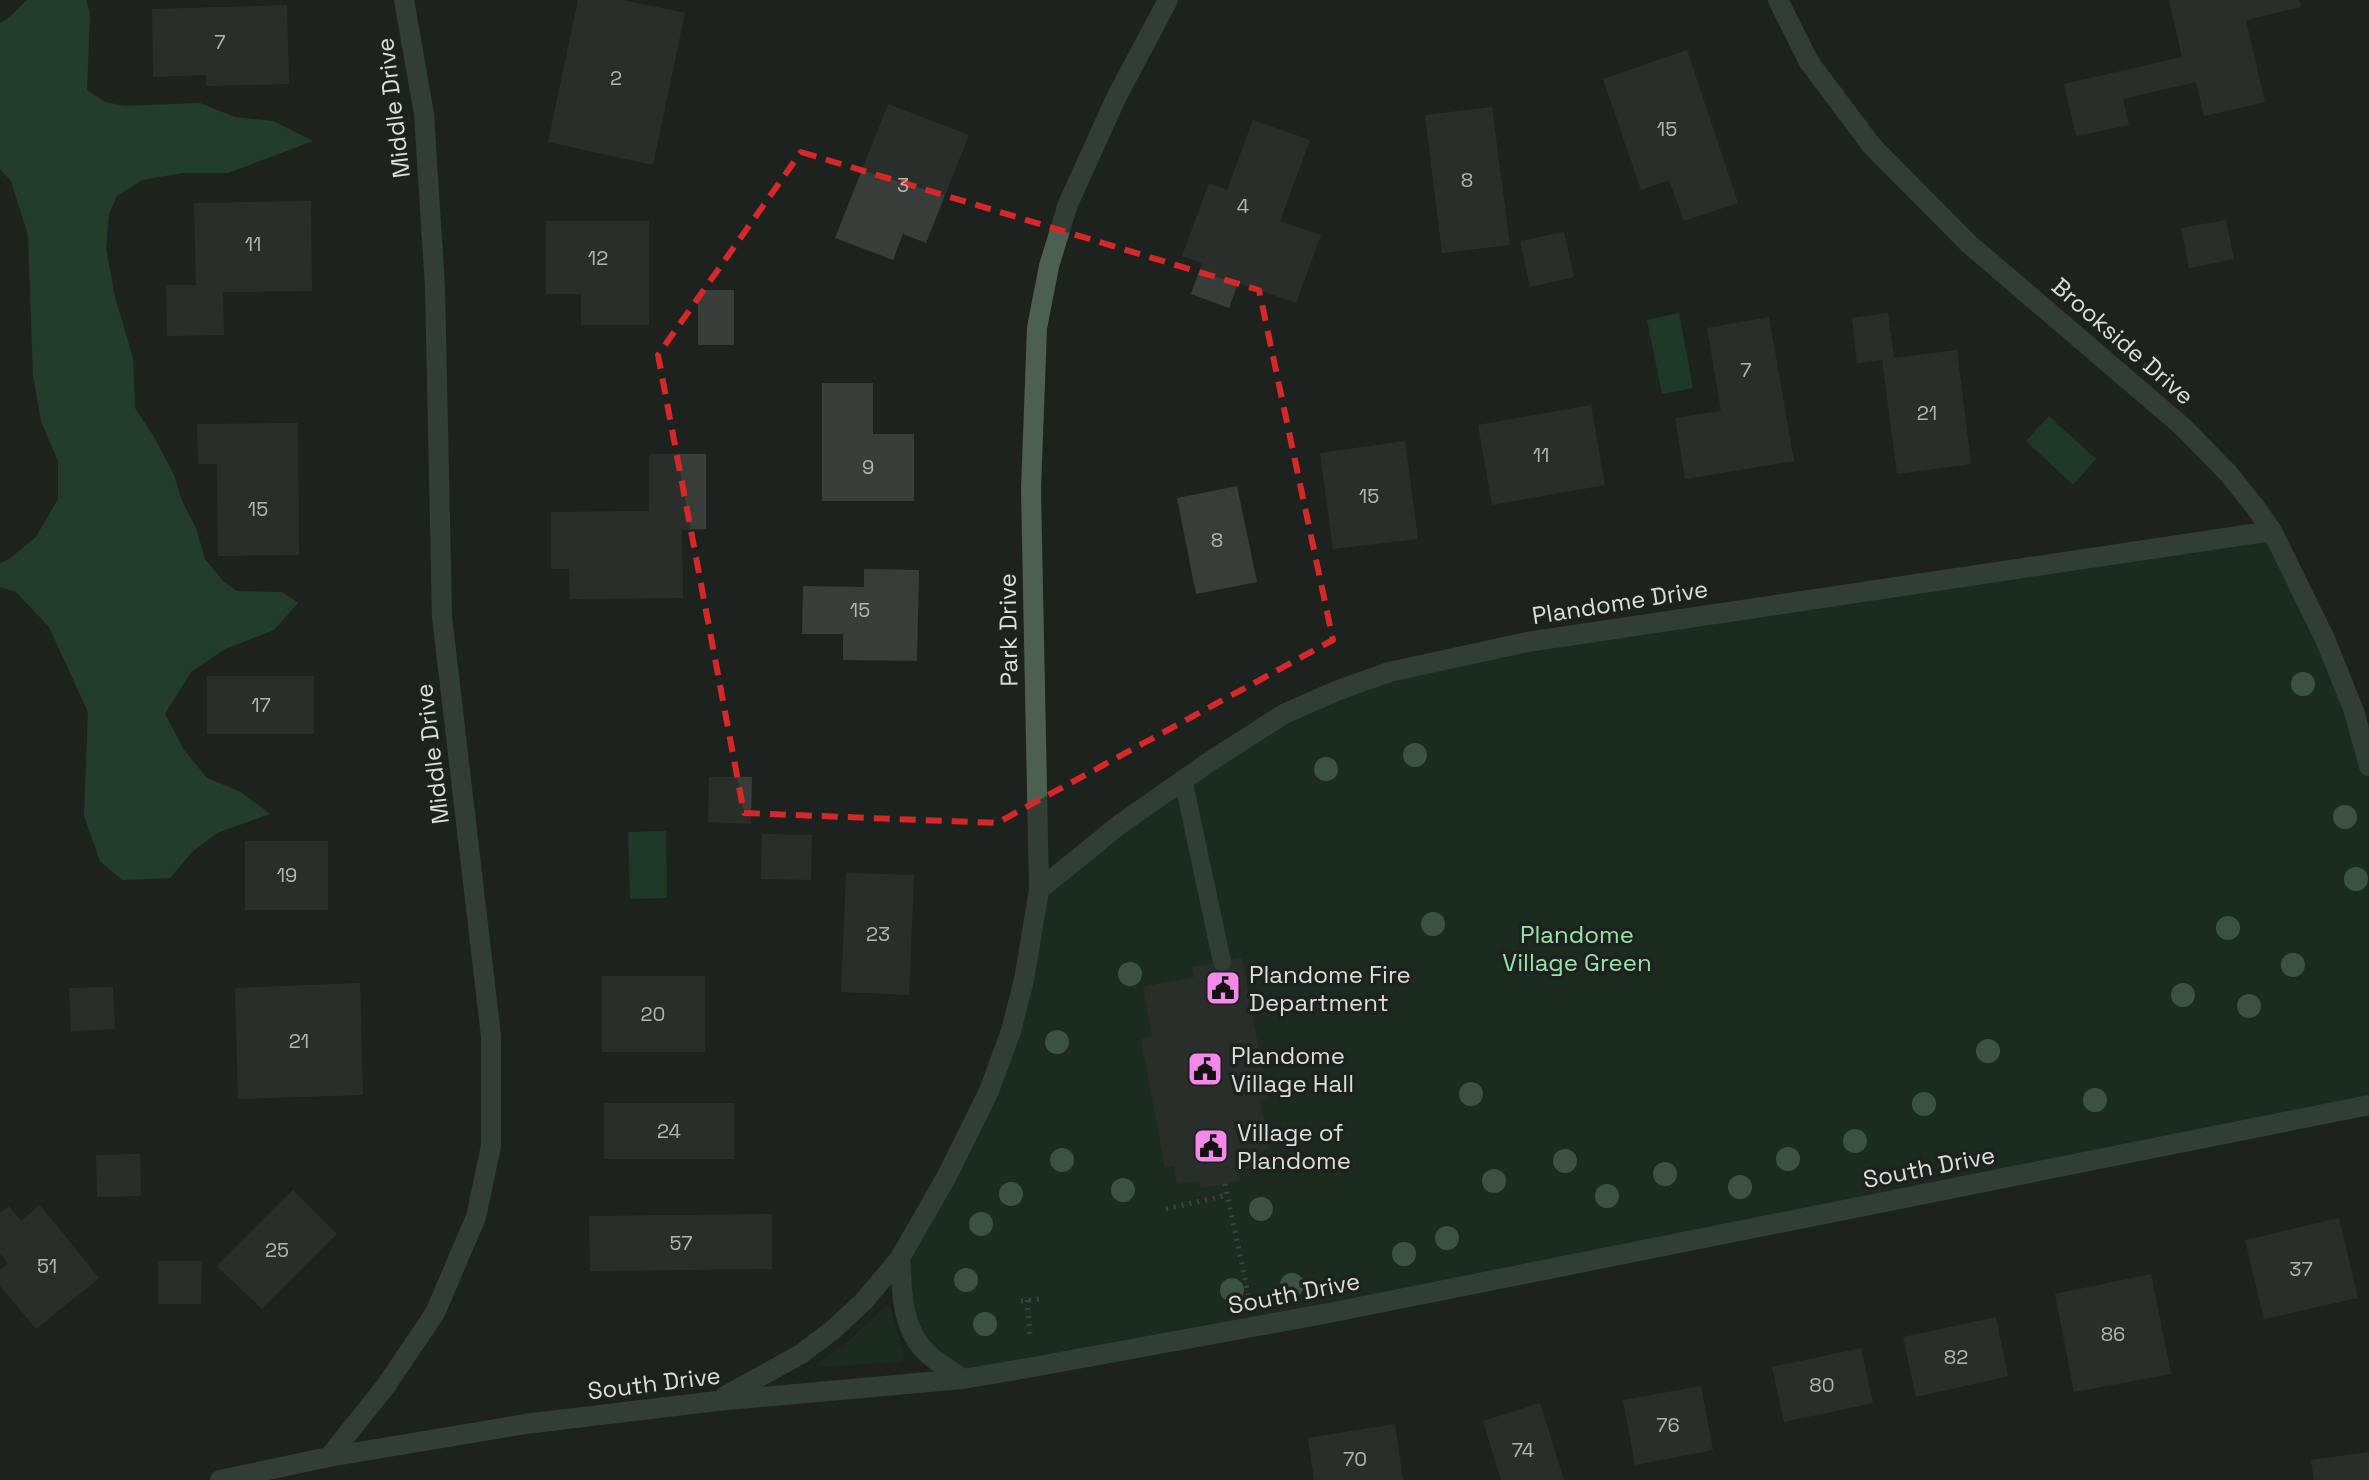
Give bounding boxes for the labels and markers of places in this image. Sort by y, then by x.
place label: Plandome Fire Department [1249,959,1411,1018]
public building icon: Plandome Fire Department [1204,969,1242,1007]
place label: Plandome Village Hall [1231,1040,1354,1099]
public building icon: Plandome Village Hall [1186,1050,1224,1088]
place label: Village of Plandome [1237,1117,1351,1176]
public building icon: Village of Plandome [1192,1127,1230,1165]

